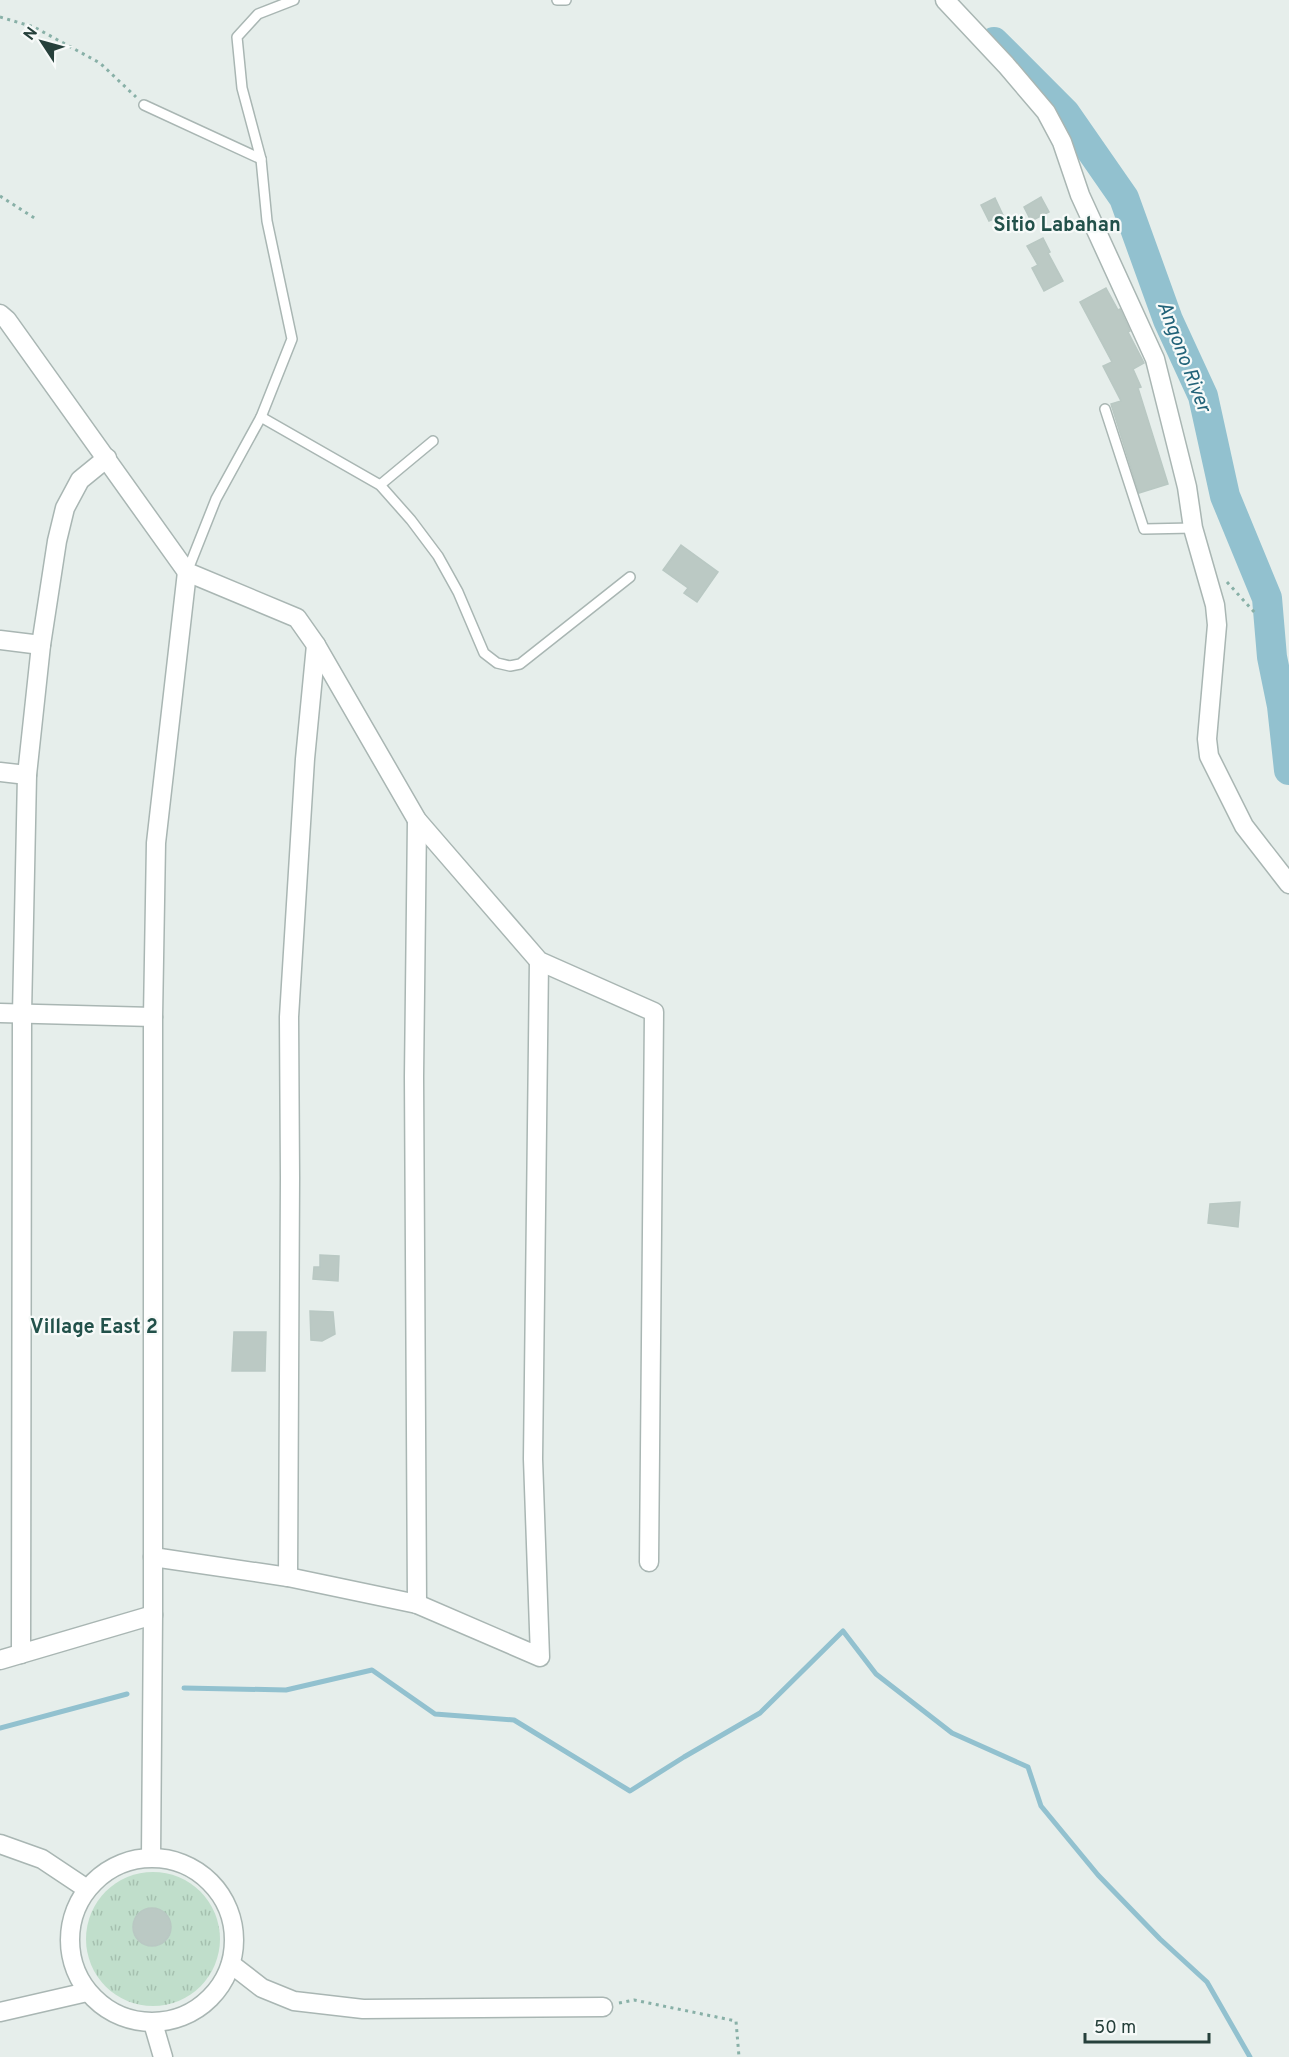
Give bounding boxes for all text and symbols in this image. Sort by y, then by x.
north arrow [12,12,72,72]
text: N [20,24,43,45]
district label: Sitio Labahan [993,213,1121,239]
water label: Angono River [1150,298,1217,418]
district label: Village East 2 [30,1315,158,1341]
scale bar [1085,2006,1210,2044]
text: 50 m [1094,2017,1136,2040]

